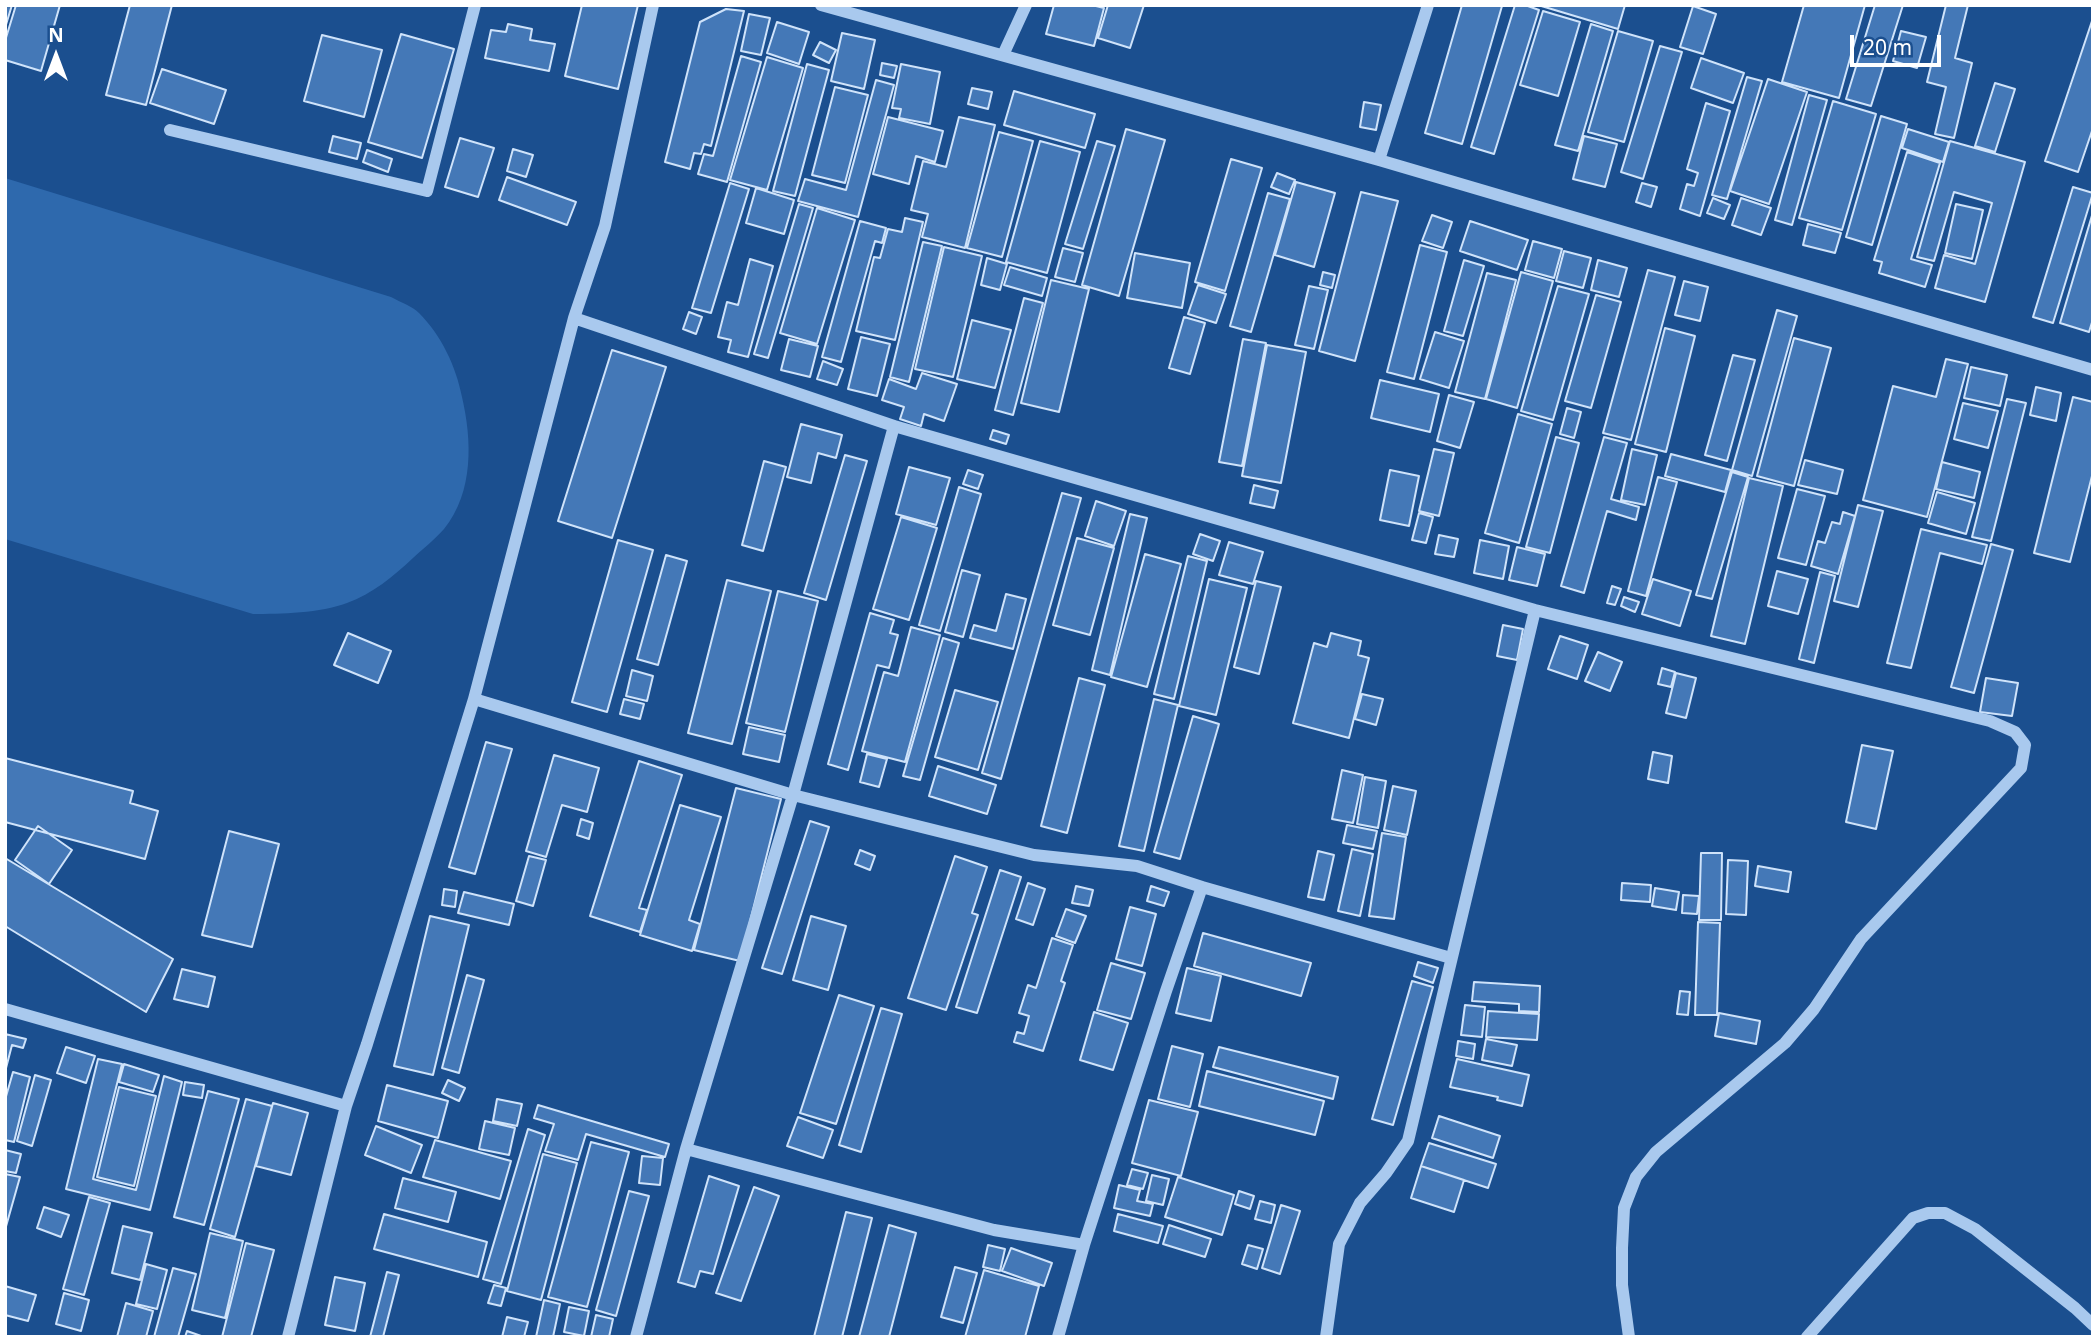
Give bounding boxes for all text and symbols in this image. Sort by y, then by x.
north arrow [21,21,91,91]
scale bar [1853,21,1944,65]
text: N [48,22,64,48]
text: 20 m [1863,33,1912,61]

